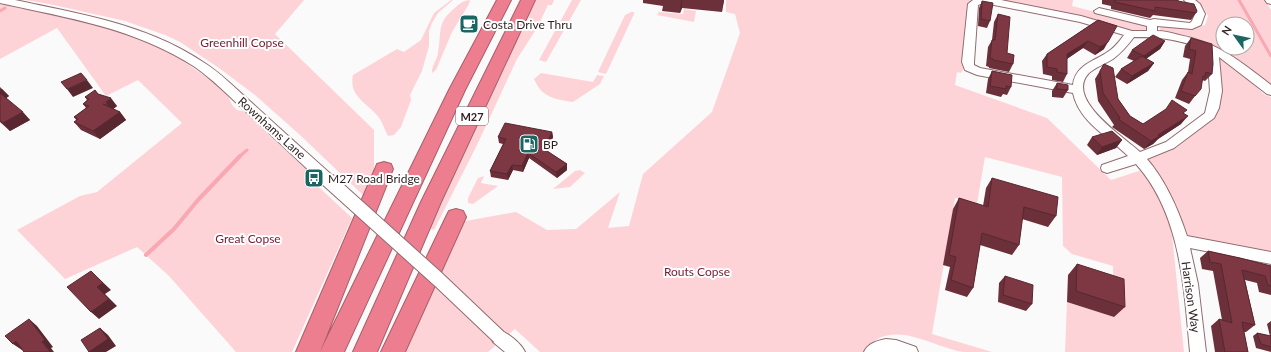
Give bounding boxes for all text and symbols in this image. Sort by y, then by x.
cafe icon: Costa Drive Thru [458,13,480,35]
north arrow [1215,16,1255,56]
place label: Costa Drive Thru [483,17,572,32]
text: N [1218,23,1234,37]
park label: Greenhill Copse [200,35,284,50]
street label: Rownhams Lane [235,94,309,162]
road number: M27 [456,107,488,125]
fuel station icon: BP [518,133,540,155]
place label: BP [543,137,558,152]
bus stop icon: M27 Road Bridge [303,167,325,189]
place label: M27 Road Bridge [328,171,420,186]
park label: Great Copse [215,231,281,246]
street label: Harrison Way [1179,260,1204,334]
park label: Routs Copse [664,264,730,279]

